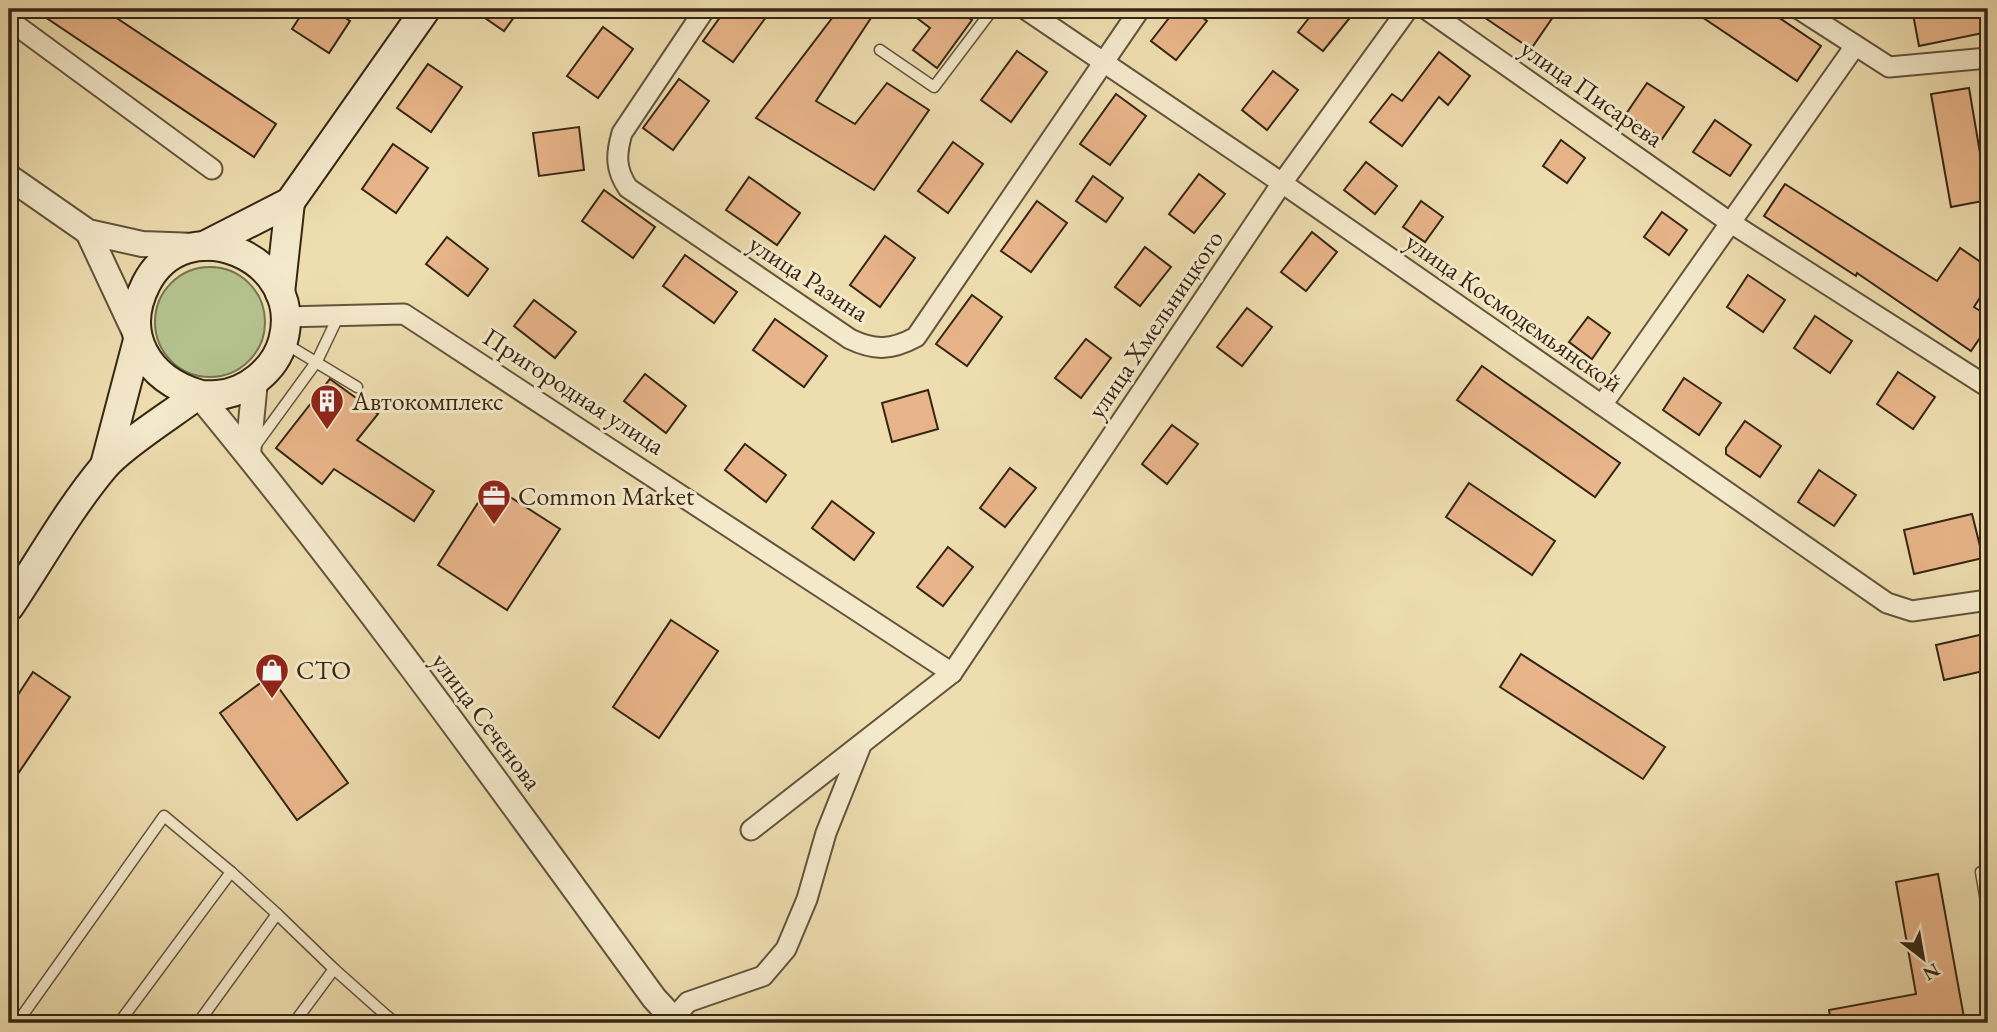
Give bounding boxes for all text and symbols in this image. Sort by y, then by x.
street label: улица Писарева [1514,31,1671,155]
street label: улица Хмельницкого [1079,223,1231,425]
street label: улица Космодемьянской [1399,224,1629,400]
street label: улица Разина [742,227,876,330]
street label: Пригородная улица [477,320,672,463]
building icon: Автокомплекс [308,382,346,431]
place label: Автокомплекс [351,384,504,418]
office icon: Common Market [475,477,513,526]
place label: Common Market [518,479,694,513]
street label: улица Сеченова [424,645,550,797]
shop icon: СТО [253,651,291,700]
place label: СТО [296,653,351,687]
north arrow [1888,923,1958,993]
text: N [1918,957,1945,987]

